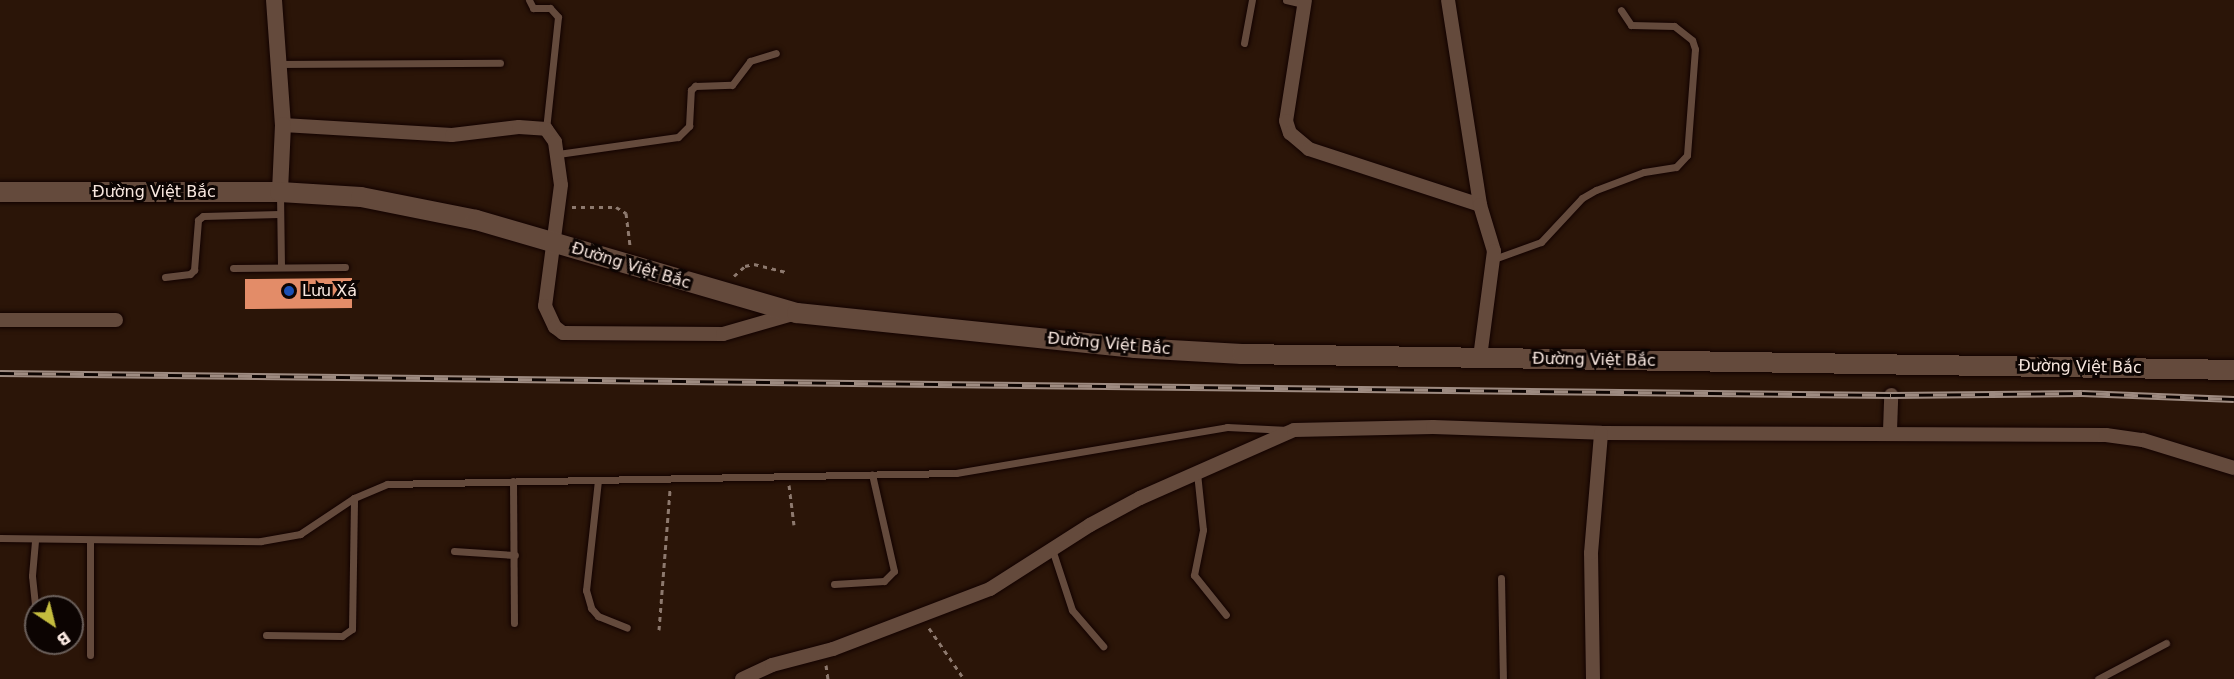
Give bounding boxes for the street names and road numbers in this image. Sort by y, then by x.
street label: Đường Việt Bắc [92,182,216,202]
street label: Đường Việt Bắc [569,239,693,293]
street label: Đường Việt Bắc [1047,329,1171,359]
street label: Đường Việt Bắc [1532,349,1656,371]
street label: Đường Việt Bắc [2018,356,2142,378]

